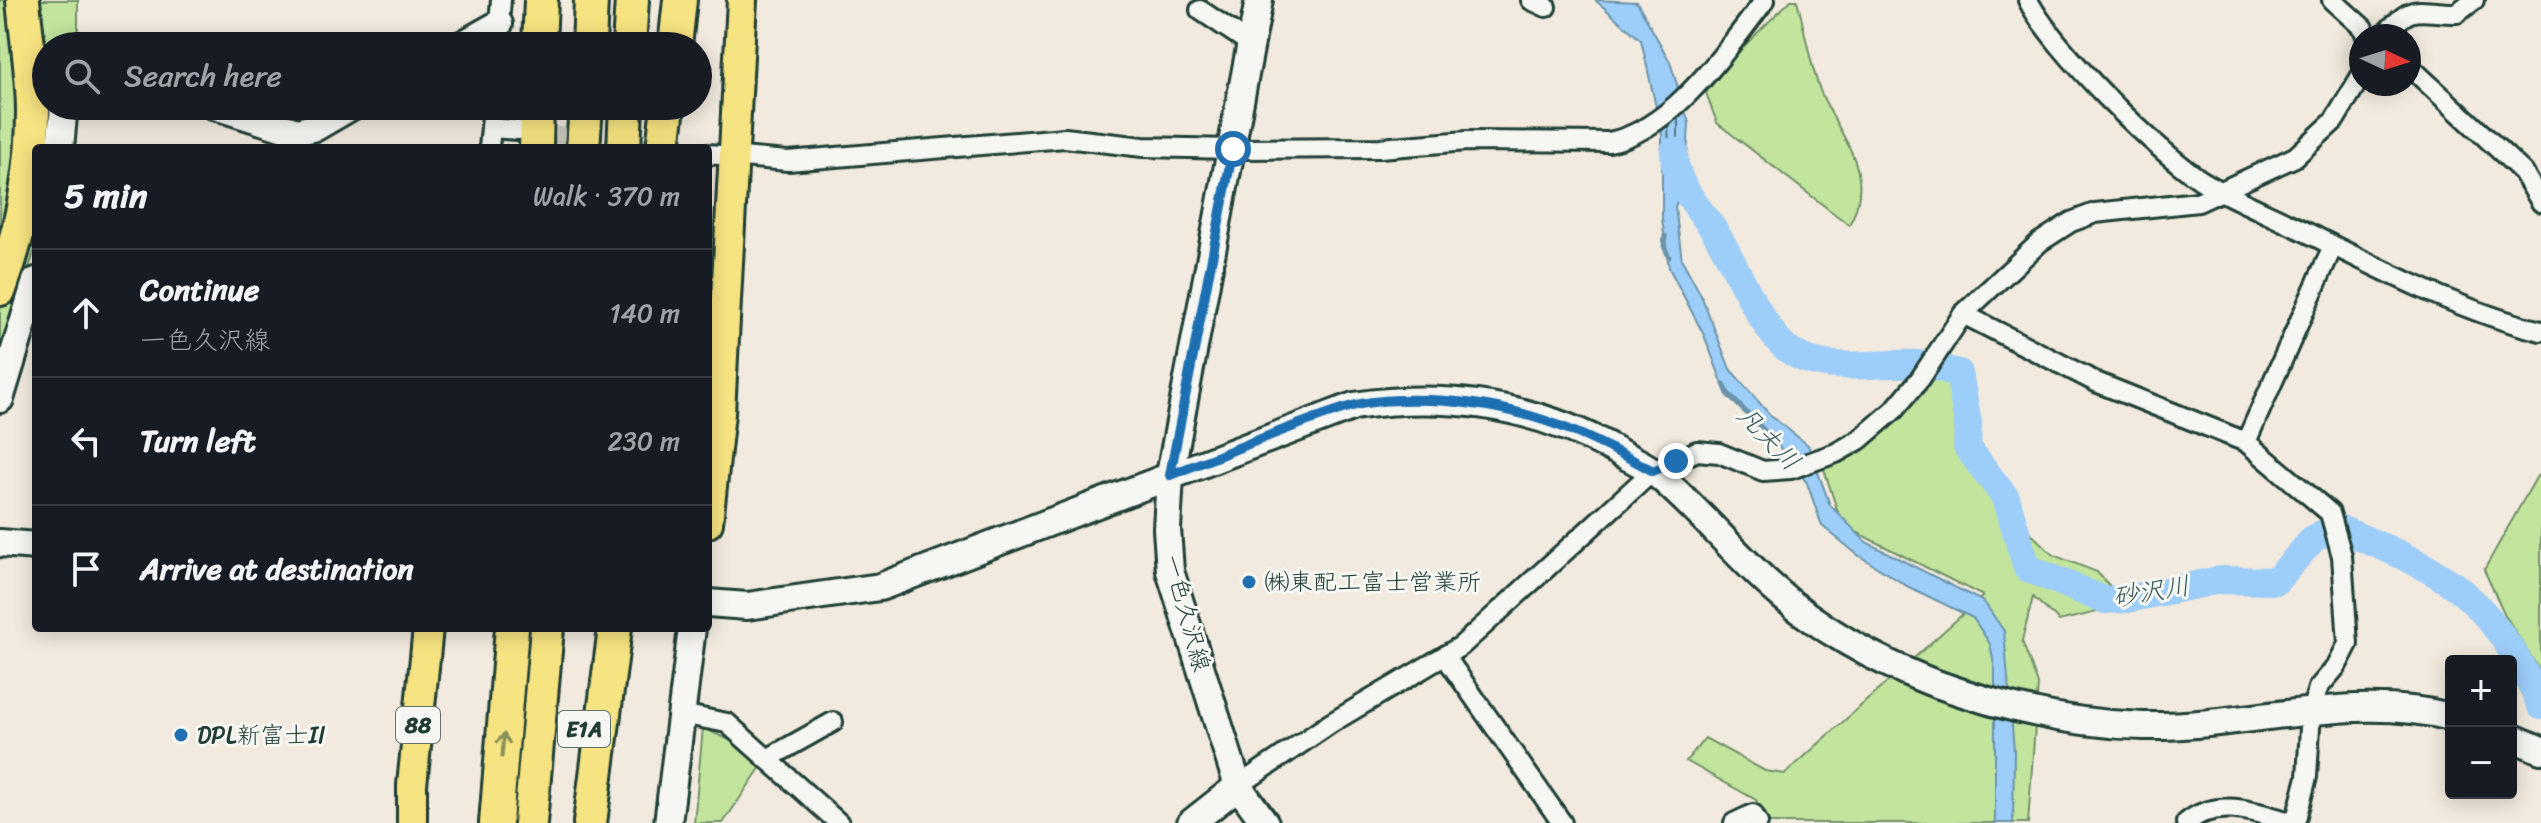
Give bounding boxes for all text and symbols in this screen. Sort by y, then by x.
north arrow [2349,24,2421,96]
search box [32,32,712,120]
text: Search here [124,49,282,103]
icon: search [60,54,104,98]
route start [1215,131,1251,167]
text: 5 min [64,166,147,226]
text: Walk · 370 m [533,173,680,219]
text: Continue [140,263,259,317]
text: 140 m [609,290,680,336]
icon: ahead [64,291,108,335]
text: 一色久沢線 [140,317,270,363]
water label: 凡夫川 [1725,394,1813,482]
text: Turn left [140,414,256,468]
text: 230 m [608,418,680,464]
icon: left [64,419,108,463]
route end [1658,443,1694,479]
text: Arrive at destination [140,542,414,596]
icon: arrive [64,547,108,591]
street label: 一色久沢線 [1151,550,1223,676]
place label: ㈱東配工富士営業所 [1265,561,1481,603]
water label: 砂沢川 [2109,562,2193,620]
marker: ㈱東配工富士営業所 [1240,573,1258,591]
map controls [2445,655,2517,799]
button: + [2445,655,2517,727]
road number: 88 [396,707,440,743]
road number: E1A [558,711,610,747]
place label: DPL新富士II [197,714,326,756]
marker: DPL新富士II [172,726,190,744]
button: − [2445,727,2517,799]
one-way arrow [496,732,511,759]

